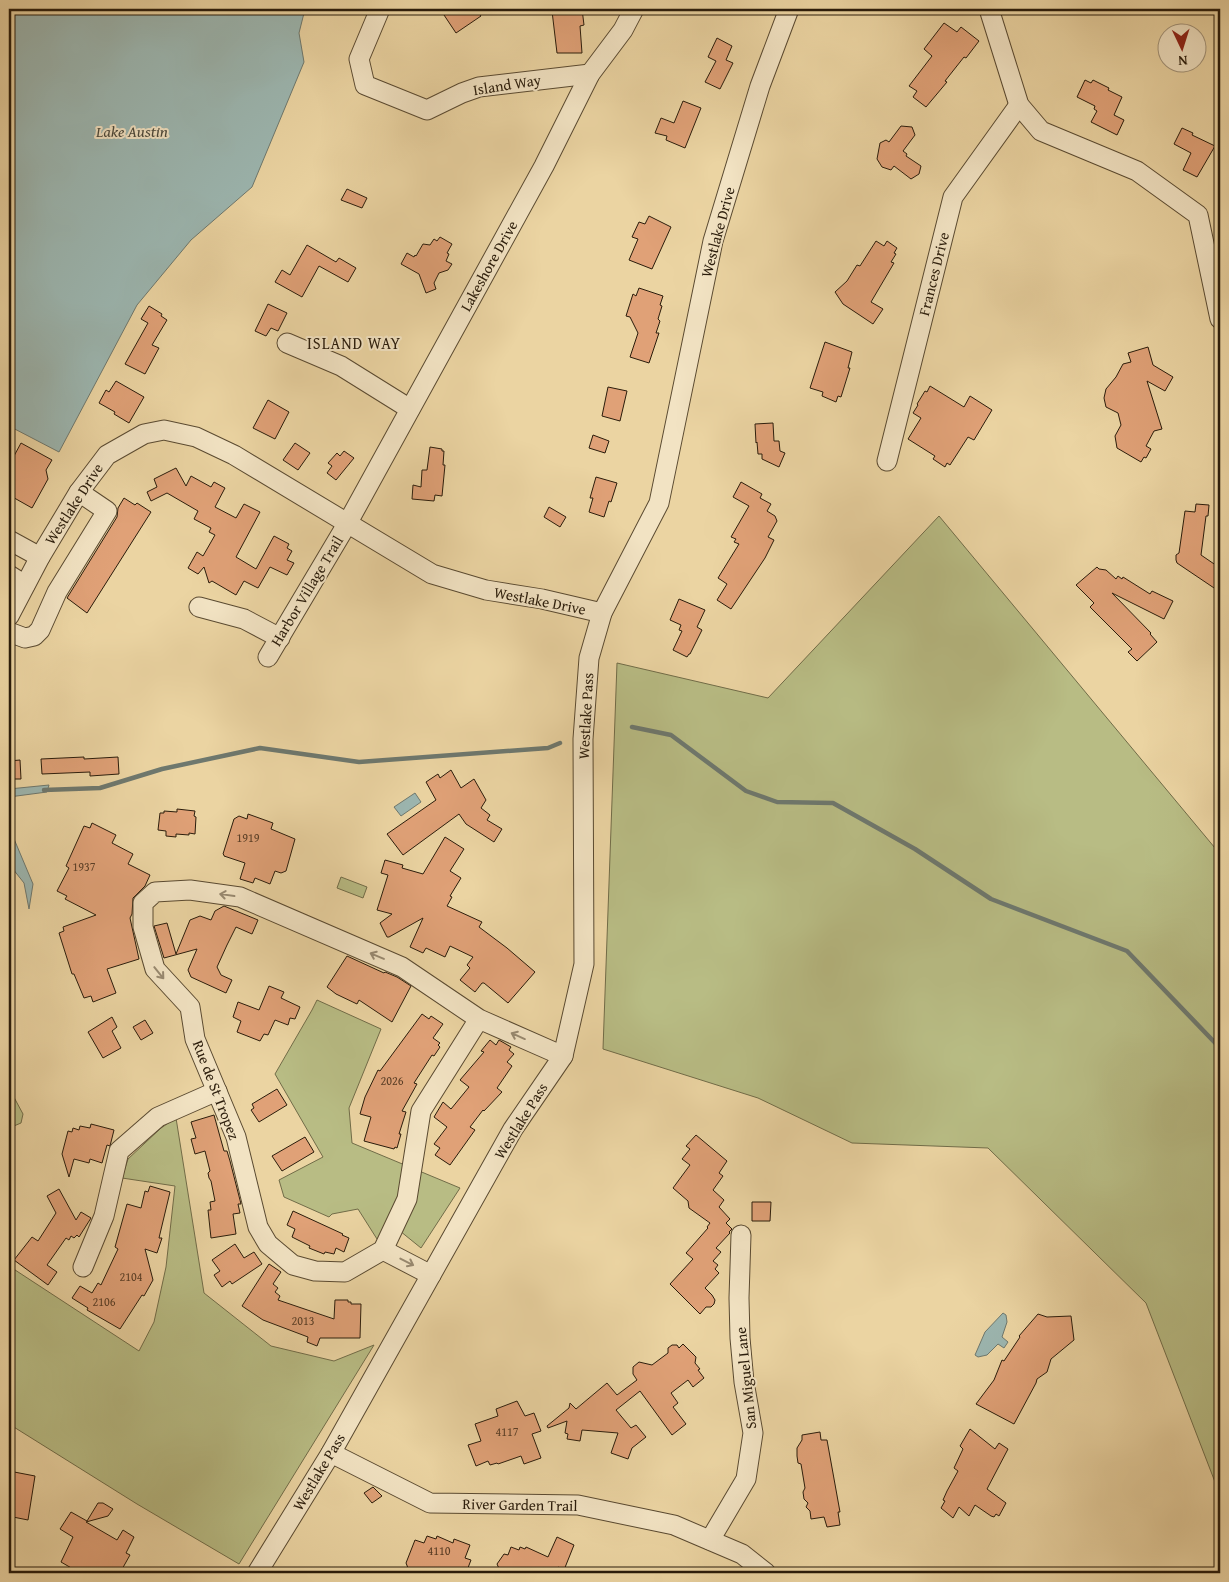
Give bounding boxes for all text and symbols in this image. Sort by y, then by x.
north arrow [1156,22,1206,72]
text: N [1177,51,1188,71]
street label: Island Way [472,69,543,100]
water label: Lake Austin [95,119,168,143]
street label: Westlake Drive [695,184,740,280]
street label: Lakeshore Drive [455,217,522,315]
street label: Frances Drive [913,230,954,318]
district label: ISLAND WAY [307,331,401,355]
street label: Westlake Drive [39,459,108,548]
street label: Harbor Village Trail [265,532,348,650]
street label: Westlake Drive [492,581,588,620]
street label: Westlake Pass [573,672,598,760]
house number: 1919 [236,829,260,846]
house number: 1937 [72,858,96,875]
one-way arrow [220,890,236,900]
one-way arrow [370,951,385,961]
one-way arrow [154,966,165,979]
one-way arrow [511,1031,526,1040]
street label: Rue de St Tropez [188,1037,245,1143]
house number: 2026 [380,1072,404,1089]
street label: Westlake Pass [489,1078,552,1163]
one-way arrow [399,1258,414,1267]
house number: 2104 [119,1268,143,1285]
house number: 2106 [92,1293,116,1310]
house number: 2013 [291,1312,315,1329]
street label: San Miguel Lane [730,1326,761,1430]
house number: 4117 [495,1423,519,1440]
street label: Westlake Pass [287,1429,350,1514]
street label: River Garden Trail [462,1493,578,1516]
house number: 4110 [427,1542,451,1559]

